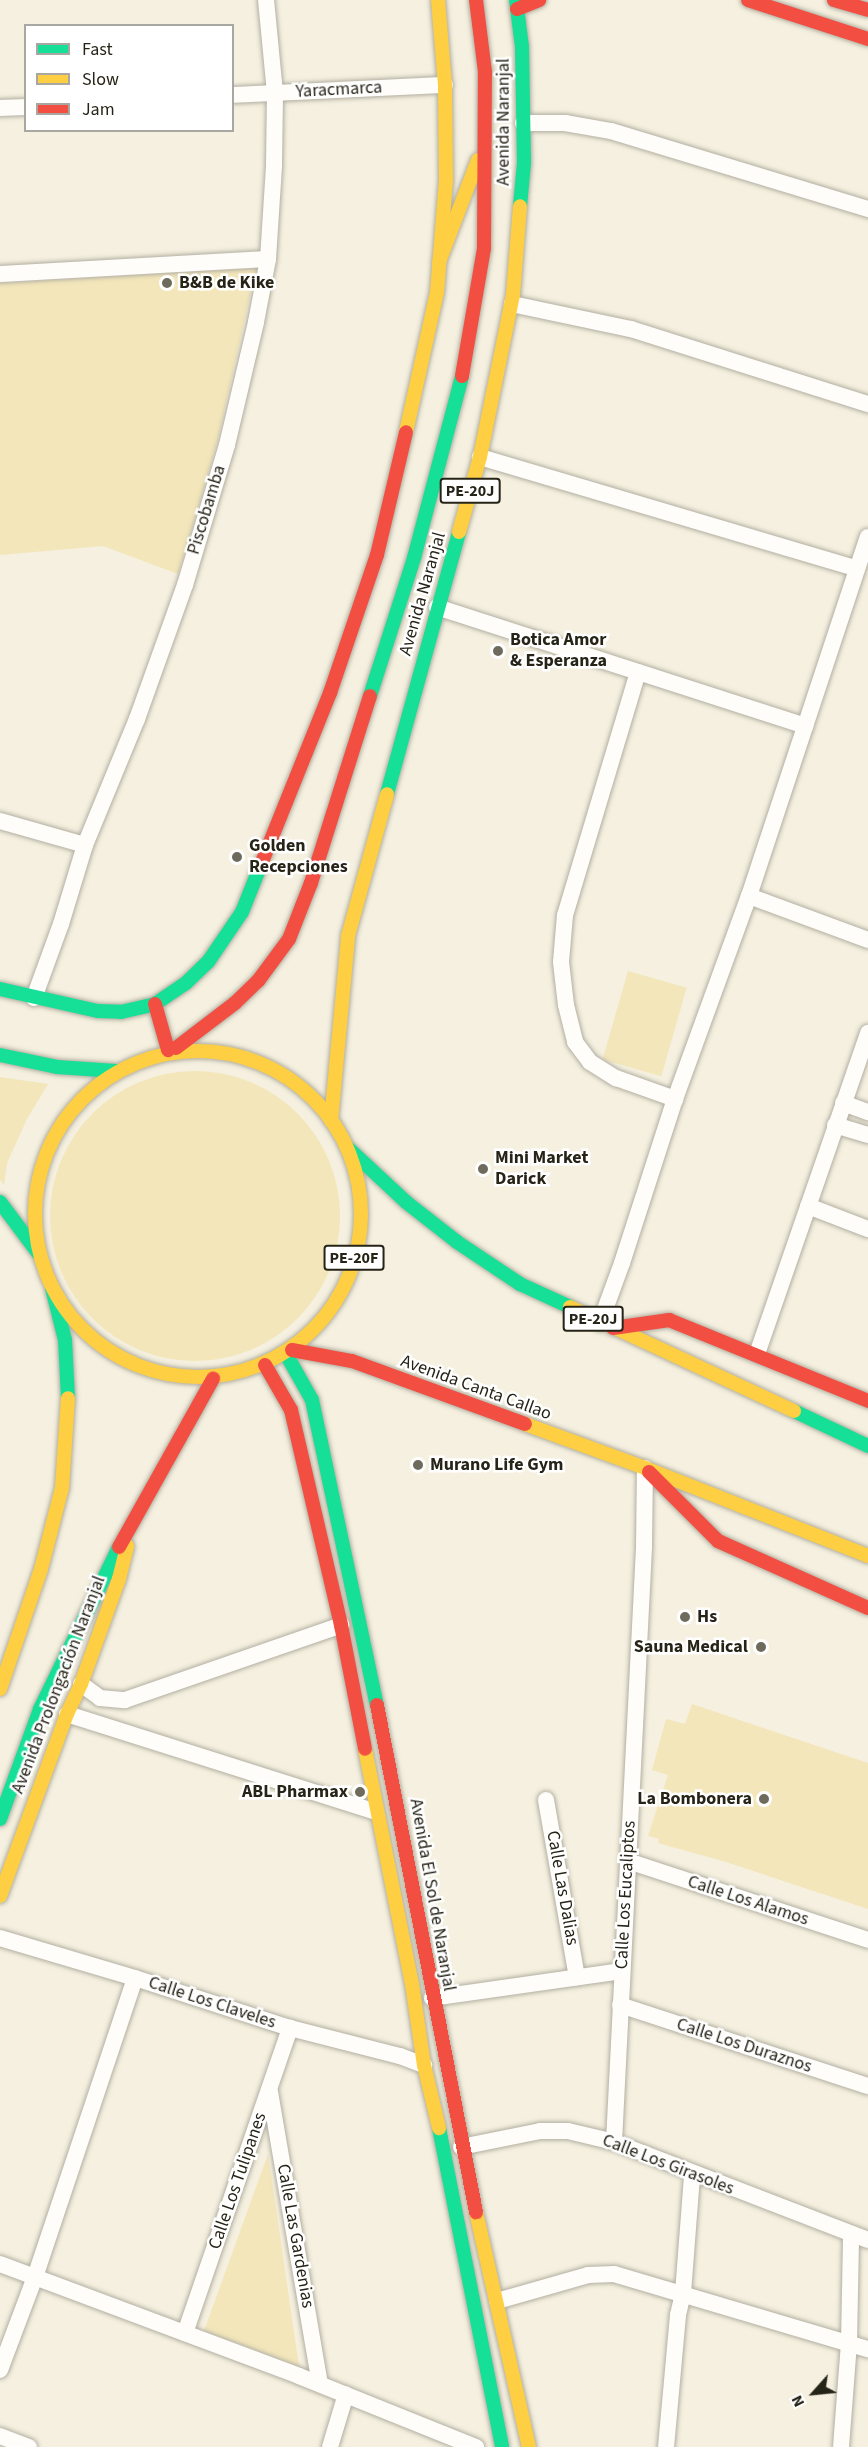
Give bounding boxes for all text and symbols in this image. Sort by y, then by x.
legend [24,24,234,132]
text: Fast [82,37,113,62]
street label: Avenida Naranjal [493,58,515,186]
text: Slow [82,67,119,92]
street label: Yaracmarca [295,77,383,103]
text: Jam [82,97,115,122]
place label: B&B de Kike [179,272,274,294]
marker: B&B de Kike [160,276,174,290]
street label: Piscobamba [183,463,231,557]
road number: PE-20J [438,478,502,504]
street label: Avenida Naranjal [395,530,451,658]
place label: Botica Amor & Esperanza [510,630,607,672]
marker: Botica Amor & Esperanza [491,644,505,658]
place label: Golden Recepciones [249,836,348,878]
marker: Golden Recepciones [230,850,244,864]
place label: Mini Market Darick [495,1148,588,1190]
marker: Mini Market Darick [476,1162,490,1176]
road number: PE-20F [322,1245,386,1271]
road number: PE-20J [562,1306,624,1332]
street label: Avenida Canta Callao [398,1351,554,1425]
place label: Murano Life Gym [430,1454,563,1476]
marker: Murano Life Gym [411,1458,425,1472]
street label: Avenida Prolongación Naranjal [7,1573,111,1797]
place label: Hs [697,1606,717,1628]
marker: Hs [678,1610,692,1624]
place label: Sauna Medical [634,1636,748,1658]
marker: Sauna Medical [752,1638,770,1656]
place label: ABL Pharmax [242,1781,348,1803]
marker: ABL Pharmax [353,1785,367,1799]
place label: La Bombonera [637,1788,752,1810]
marker: La Bombonera [757,1792,771,1806]
street label: Avenida El Sol de Naranjal [404,1797,460,1993]
street label: Calle Los Eucaliptos [611,1820,641,1970]
street label: Calle Las Dalias [541,1829,583,1947]
street label: Calle Los Alamos [685,1871,811,1931]
street label: Calle Los Claveles [146,1972,278,2034]
street label: Calle Los Duraznos [674,2014,814,2078]
street label: Calle Los Tulipanes [204,2110,272,2252]
street label: Calle Los Girasoles [599,2130,737,2200]
street label: Calle Las Gardenias [272,2162,318,2310]
north arrow [784,2363,844,2423]
text: N [786,2391,810,2411]

